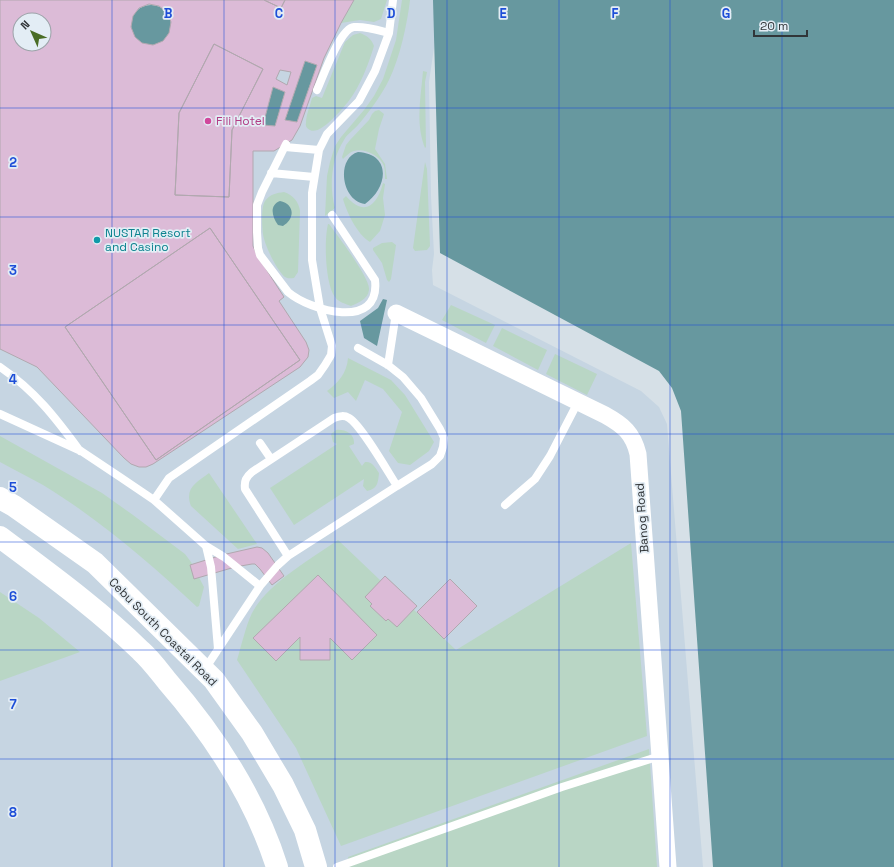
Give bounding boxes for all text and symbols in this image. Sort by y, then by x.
text: B [164,5,173,22]
text: C [275,5,283,22]
text: D [387,5,396,22]
text: E [499,5,507,22]
text: F [612,5,619,22]
text: G [722,5,730,22]
north arrow [12,12,52,52]
scale bar [754,12,807,38]
text: N [17,17,32,32]
text: 20 m [760,18,788,34]
place label: Fili Hotel [216,113,265,129]
marker: Fili Hotel [203,116,213,126]
text: 2 [9,154,17,171]
place label: NUSTAR Resort and Casino [105,225,191,255]
marker: NUSTAR Resort and Casino [92,235,102,245]
text: 3 [9,262,17,279]
text: 4 [9,371,17,388]
text: 5 [9,479,17,496]
street label: Banog Road [632,483,652,553]
street label: Cebu South Coastal Road [105,574,221,690]
text: 6 [9,588,17,605]
text: 7 [9,696,17,713]
text: 8 [9,804,17,821]

